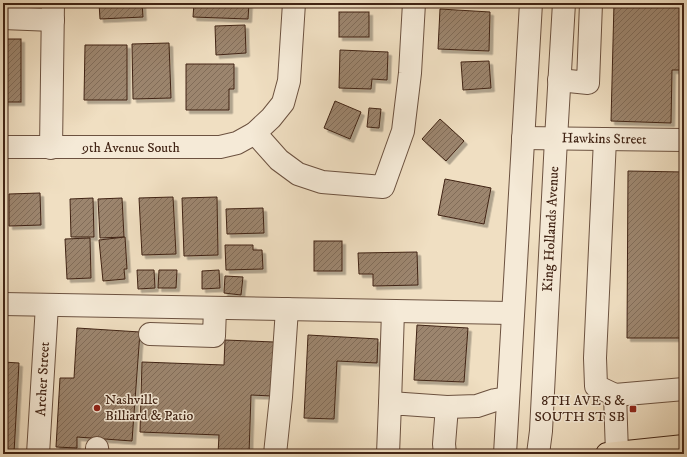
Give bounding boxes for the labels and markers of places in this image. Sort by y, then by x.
place label: Nashville Billiard & Patio [105,391,193,425]
place label: 8TH AVE S & SOUTH ST SB [534,392,625,426]
marker: Nashville Billiard & Patio [92,403,102,413]
marker: 8TH AVE S & SOUTH ST SB [628,404,638,414]

